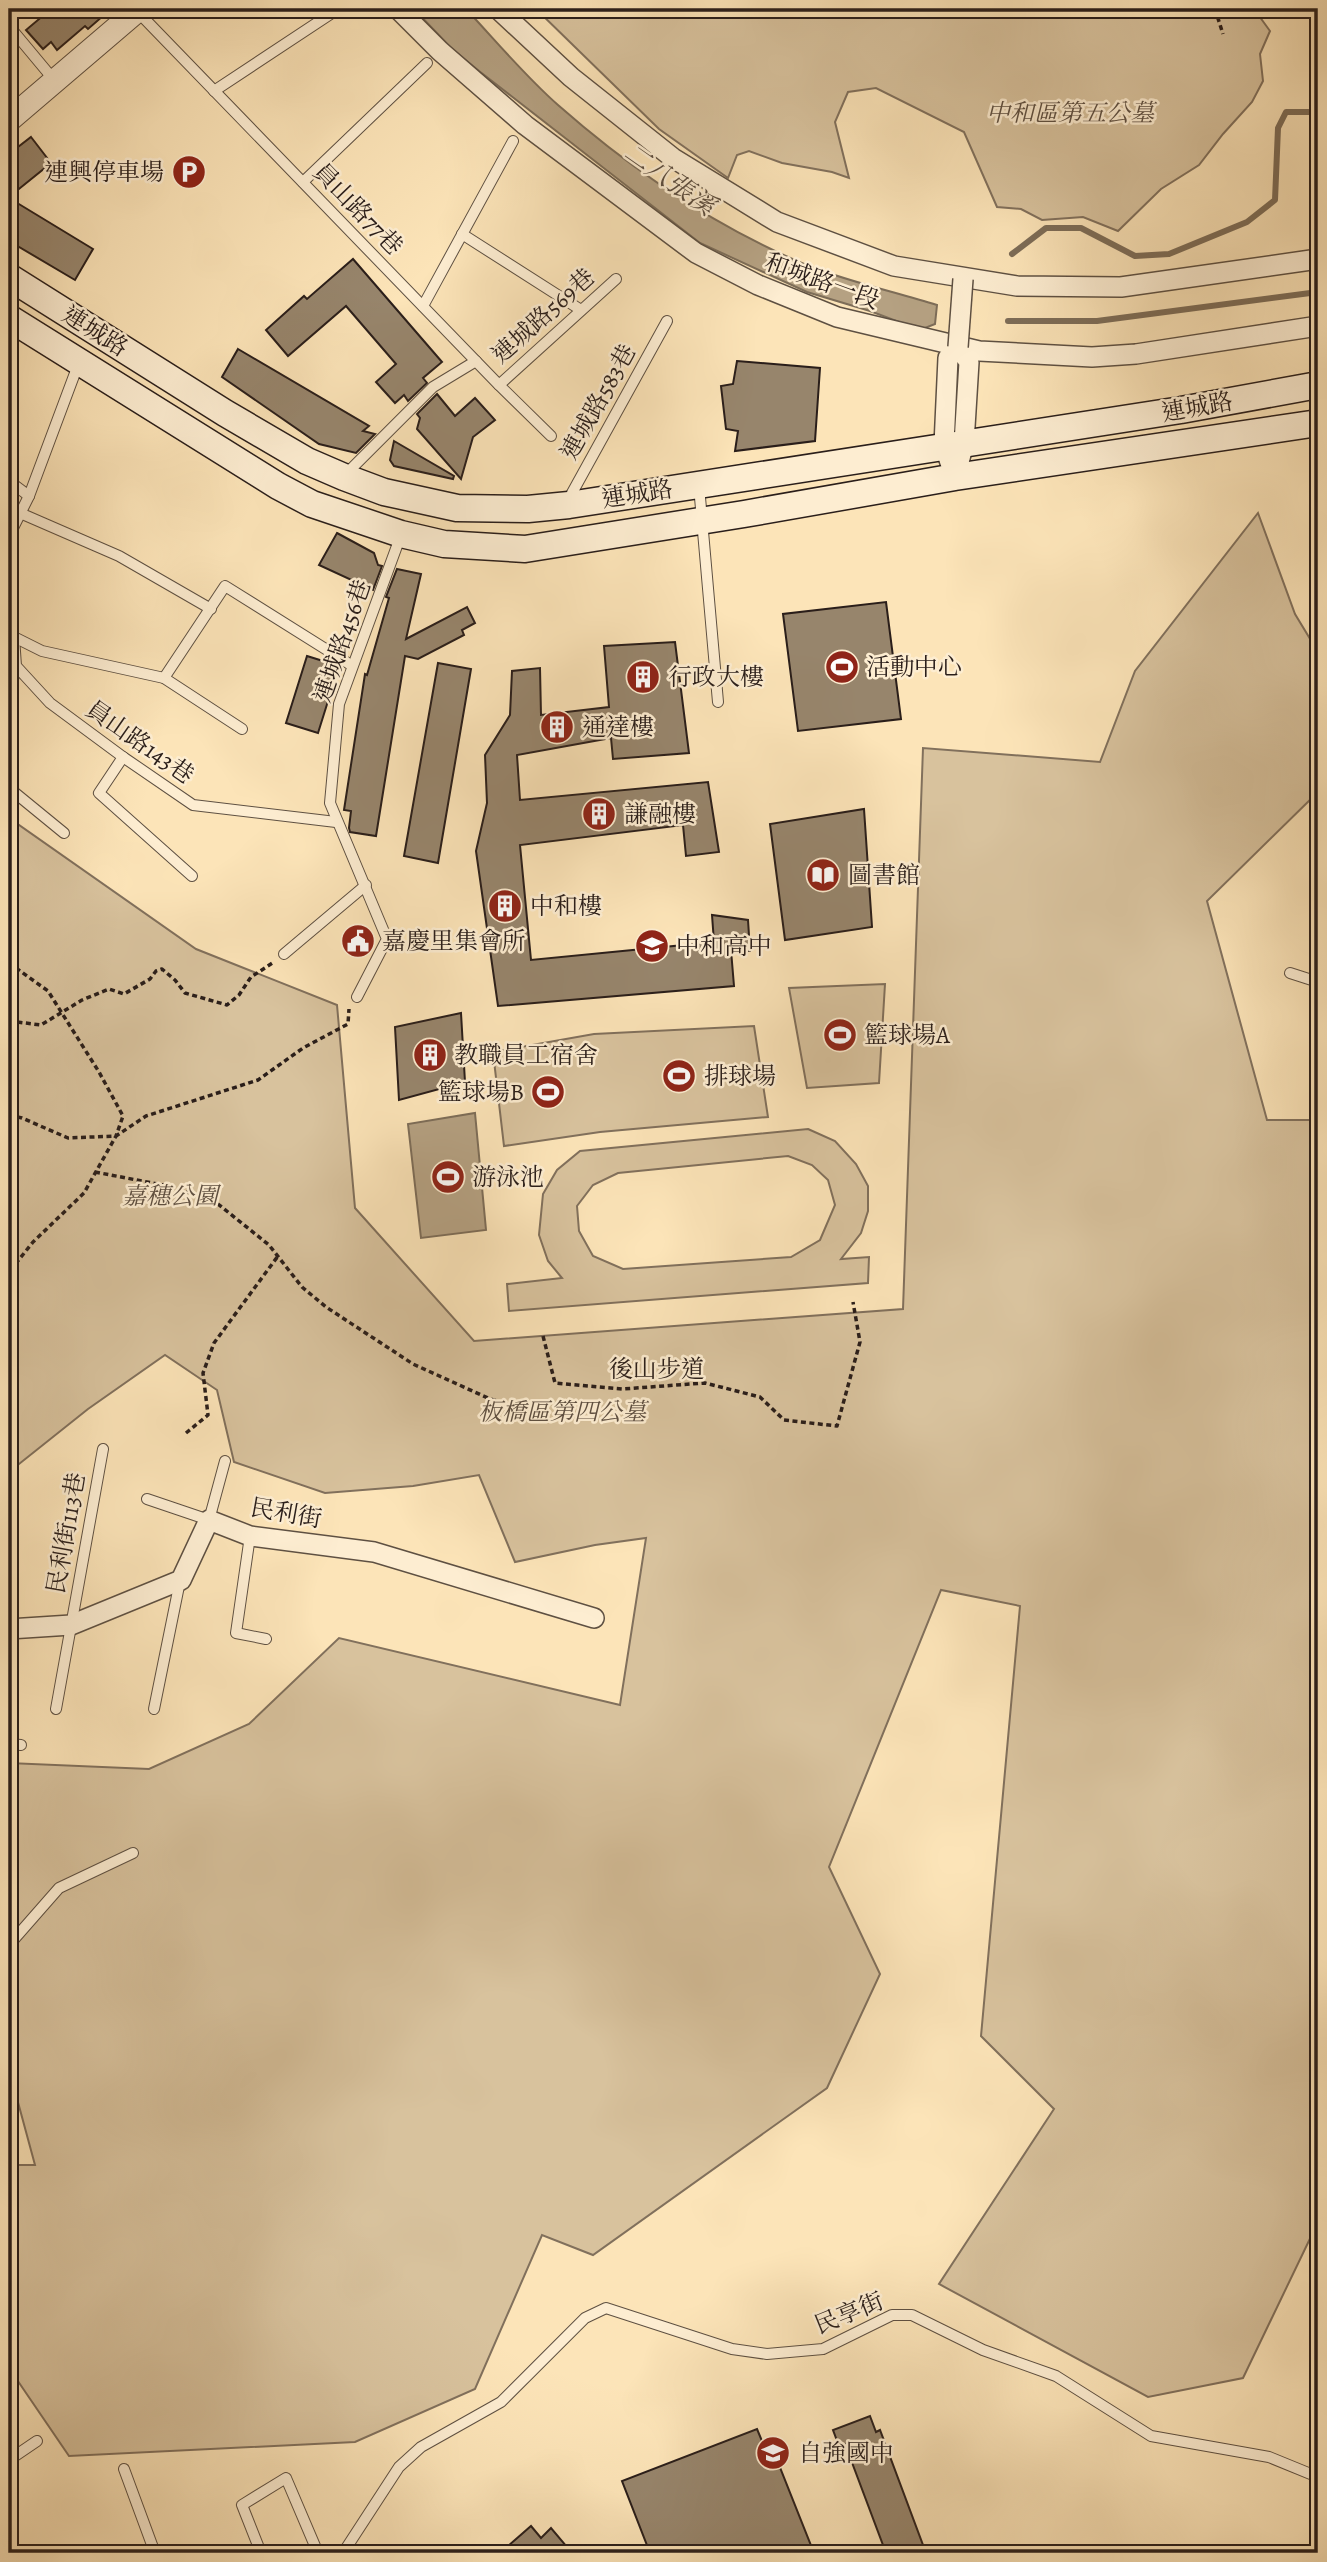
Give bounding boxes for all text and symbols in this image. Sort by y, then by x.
park label: 中和區第五公墓 [986,97,1158,129]
water label: 二八張溪 [617,135,725,225]
parking icon: 連興停車場 [170,153,208,191]
place label: 連興停車場 [44,156,164,188]
street label: 員山路77巷 [306,156,410,262]
street label: 和城路一段 [760,245,884,317]
street label: 連城路569巷 [485,261,601,371]
street label: 連城路 [56,298,134,364]
street label: 連城路583巷 [553,338,643,466]
street label: 連城路 [1159,385,1235,429]
street label: 連城路 [599,473,675,515]
street label: 連城路456巷 [306,575,378,707]
sports icon: 活動中心 [823,648,861,686]
place label: 活動中心 [866,651,962,683]
building icon: 行政大樓 [624,658,662,696]
place label: 行政大樓 [668,661,764,693]
street label: 員山路143巷 [80,693,200,791]
building icon: 通達樓 [538,708,576,746]
place label: 通達樓 [582,711,654,743]
building icon: 謙融樓 [580,795,618,833]
place label: 謙融樓 [624,798,696,830]
library icon: 圖書館 [804,856,842,894]
place label: 圖書館 [848,859,920,891]
building icon: 中和樓 [486,887,524,925]
place label: 中和樓 [530,890,602,922]
public building icon: 嘉慶里集會所 [339,922,377,960]
place label: 嘉慶里集會所 [382,925,526,957]
school or university icon: 中和高中 [633,927,671,965]
place label: 中和高中 [676,930,772,962]
sports icon: 籃球場A [821,1016,859,1054]
place label: 籃球場A [864,1019,951,1051]
building icon: 教職員工宿舍 [411,1036,449,1074]
place label: 教職員工宿舍 [454,1039,598,1071]
sports icon: 排球場 [660,1057,698,1095]
place label: 排球場 [704,1060,776,1092]
sports icon: 籃球場B [529,1073,567,1111]
place label: 籃球場B [438,1076,524,1108]
sports icon: 游泳池 [429,1158,467,1196]
place label: 游泳池 [472,1161,544,1193]
park label: 嘉穗公園 [122,1180,222,1212]
street label: 後山步道 [609,1353,705,1385]
park label: 板橋區第四公墓 [478,1396,650,1428]
street label: 民利街113巷 [40,1470,92,1596]
street label: 民利街 [248,1491,324,1535]
street label: 民享街 [810,2285,888,2341]
school or university icon: 自強國中 [754,2434,792,2472]
place label: 自強國中 [798,2437,894,2469]

